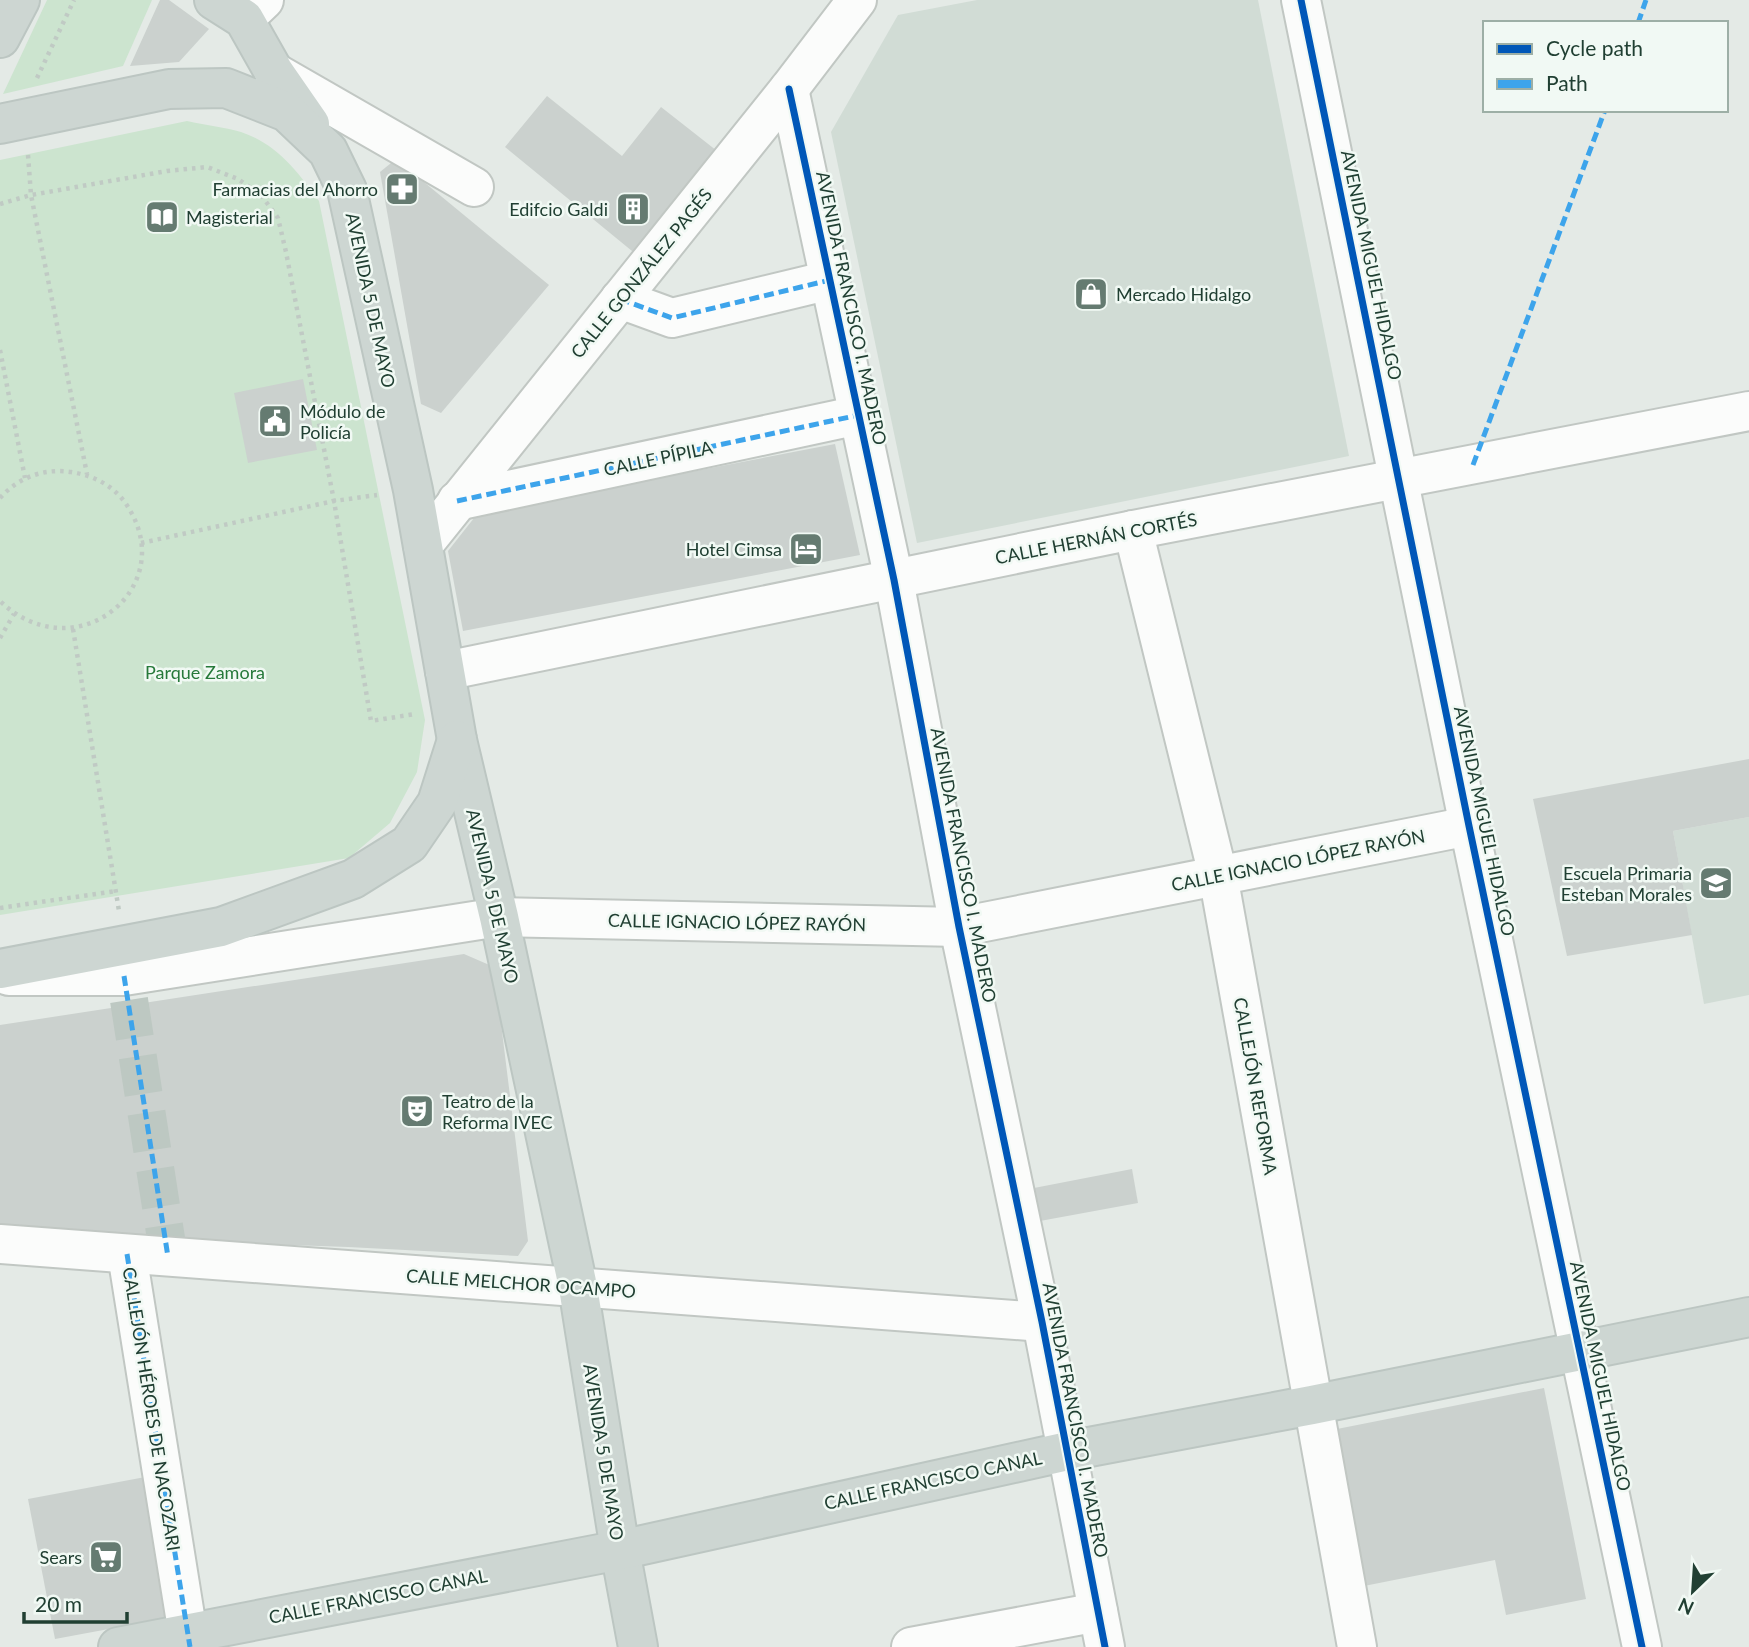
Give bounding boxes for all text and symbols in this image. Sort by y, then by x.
legend [1483,21,1728,112]
text: Cycle path [1546,35,1643,60]
text: Path [1546,70,1588,95]
street label: AVENIDA MIGUEL HIDALGO [1337,148,1407,382]
street label: AVENIDA FRANCISCO I. MADERO [812,169,892,447]
pharmacy icon: Farmacias del Ahorro [383,170,421,208]
place label: Farmacias del Ahorro [212,178,378,200]
street label: CALLE GONZÁLEZ PAGÉS [566,184,716,362]
building icon: Edifcio Galdi [614,190,652,228]
library icon: Magisterial [143,198,181,236]
place label: Edifcio Galdi [509,198,608,220]
place label: Magisterial [186,206,273,228]
street label: AVENIDA 5 DE MAYO [342,210,400,390]
shop icon: Mercado Hidalgo [1072,275,1110,313]
place label: Mercado Hidalgo [1116,283,1251,305]
place label: Módulo de Policía [300,400,385,443]
public building icon: Módulo de Policía [256,402,294,440]
street label: CALLE PÍPILA [602,436,715,480]
street label: CALLE HERNÁN CORTÉS [993,508,1199,568]
hotel icon: Hotel Cimsa [787,530,825,568]
place label: Hotel Cimsa [686,538,782,560]
park label: Parque Zamora [145,661,265,683]
street label: AVENIDA MIGUEL HIDALGO [1450,704,1520,938]
street label: AVENIDA FRANCISCO I. MADERO [927,726,1001,1004]
street label: AVENIDA 5 DE MAYO [462,807,524,985]
street label: CALLE IGNACIO LÓPEZ RAYÓN [1169,825,1427,895]
place label: Escuela Primaria Esteban Morales [1561,862,1692,905]
school or university icon: Escuela Primaria Esteban Morales [1697,864,1735,902]
street label: CALLE IGNACIO LÓPEZ RAYÓN [608,909,866,935]
street label: CALLEJÓN REFORMA [1230,996,1283,1177]
place label: Teatro de la Reforma IVEC [442,1090,553,1133]
theatre icon: Teatro de la Reforma IVEC [398,1092,436,1130]
street label: AVENIDA MIGUEL HIDALGO [1566,1259,1636,1493]
street label: CALLE MELCHOR OCAMPO [405,1264,637,1302]
street label: CALLEJÓN HÉROES DE NACOZARI [119,1265,185,1553]
street label: AVENIDA FRANCISCO I. MADERO [1039,1281,1113,1559]
street label: AVENIDA 5 DE MAYO [579,1362,629,1542]
street label: CALLE FRANCISCO CANAL [822,1446,1044,1514]
supermarket icon: Sears [87,1538,125,1576]
place label: Sears [40,1546,82,1568]
north arrow [1658,1556,1728,1626]
street label: CALLE FRANCISCO CANAL [267,1564,489,1628]
scale bar [24,1580,128,1624]
text: 20 m [35,1591,82,1616]
text: N [1674,1593,1697,1620]

